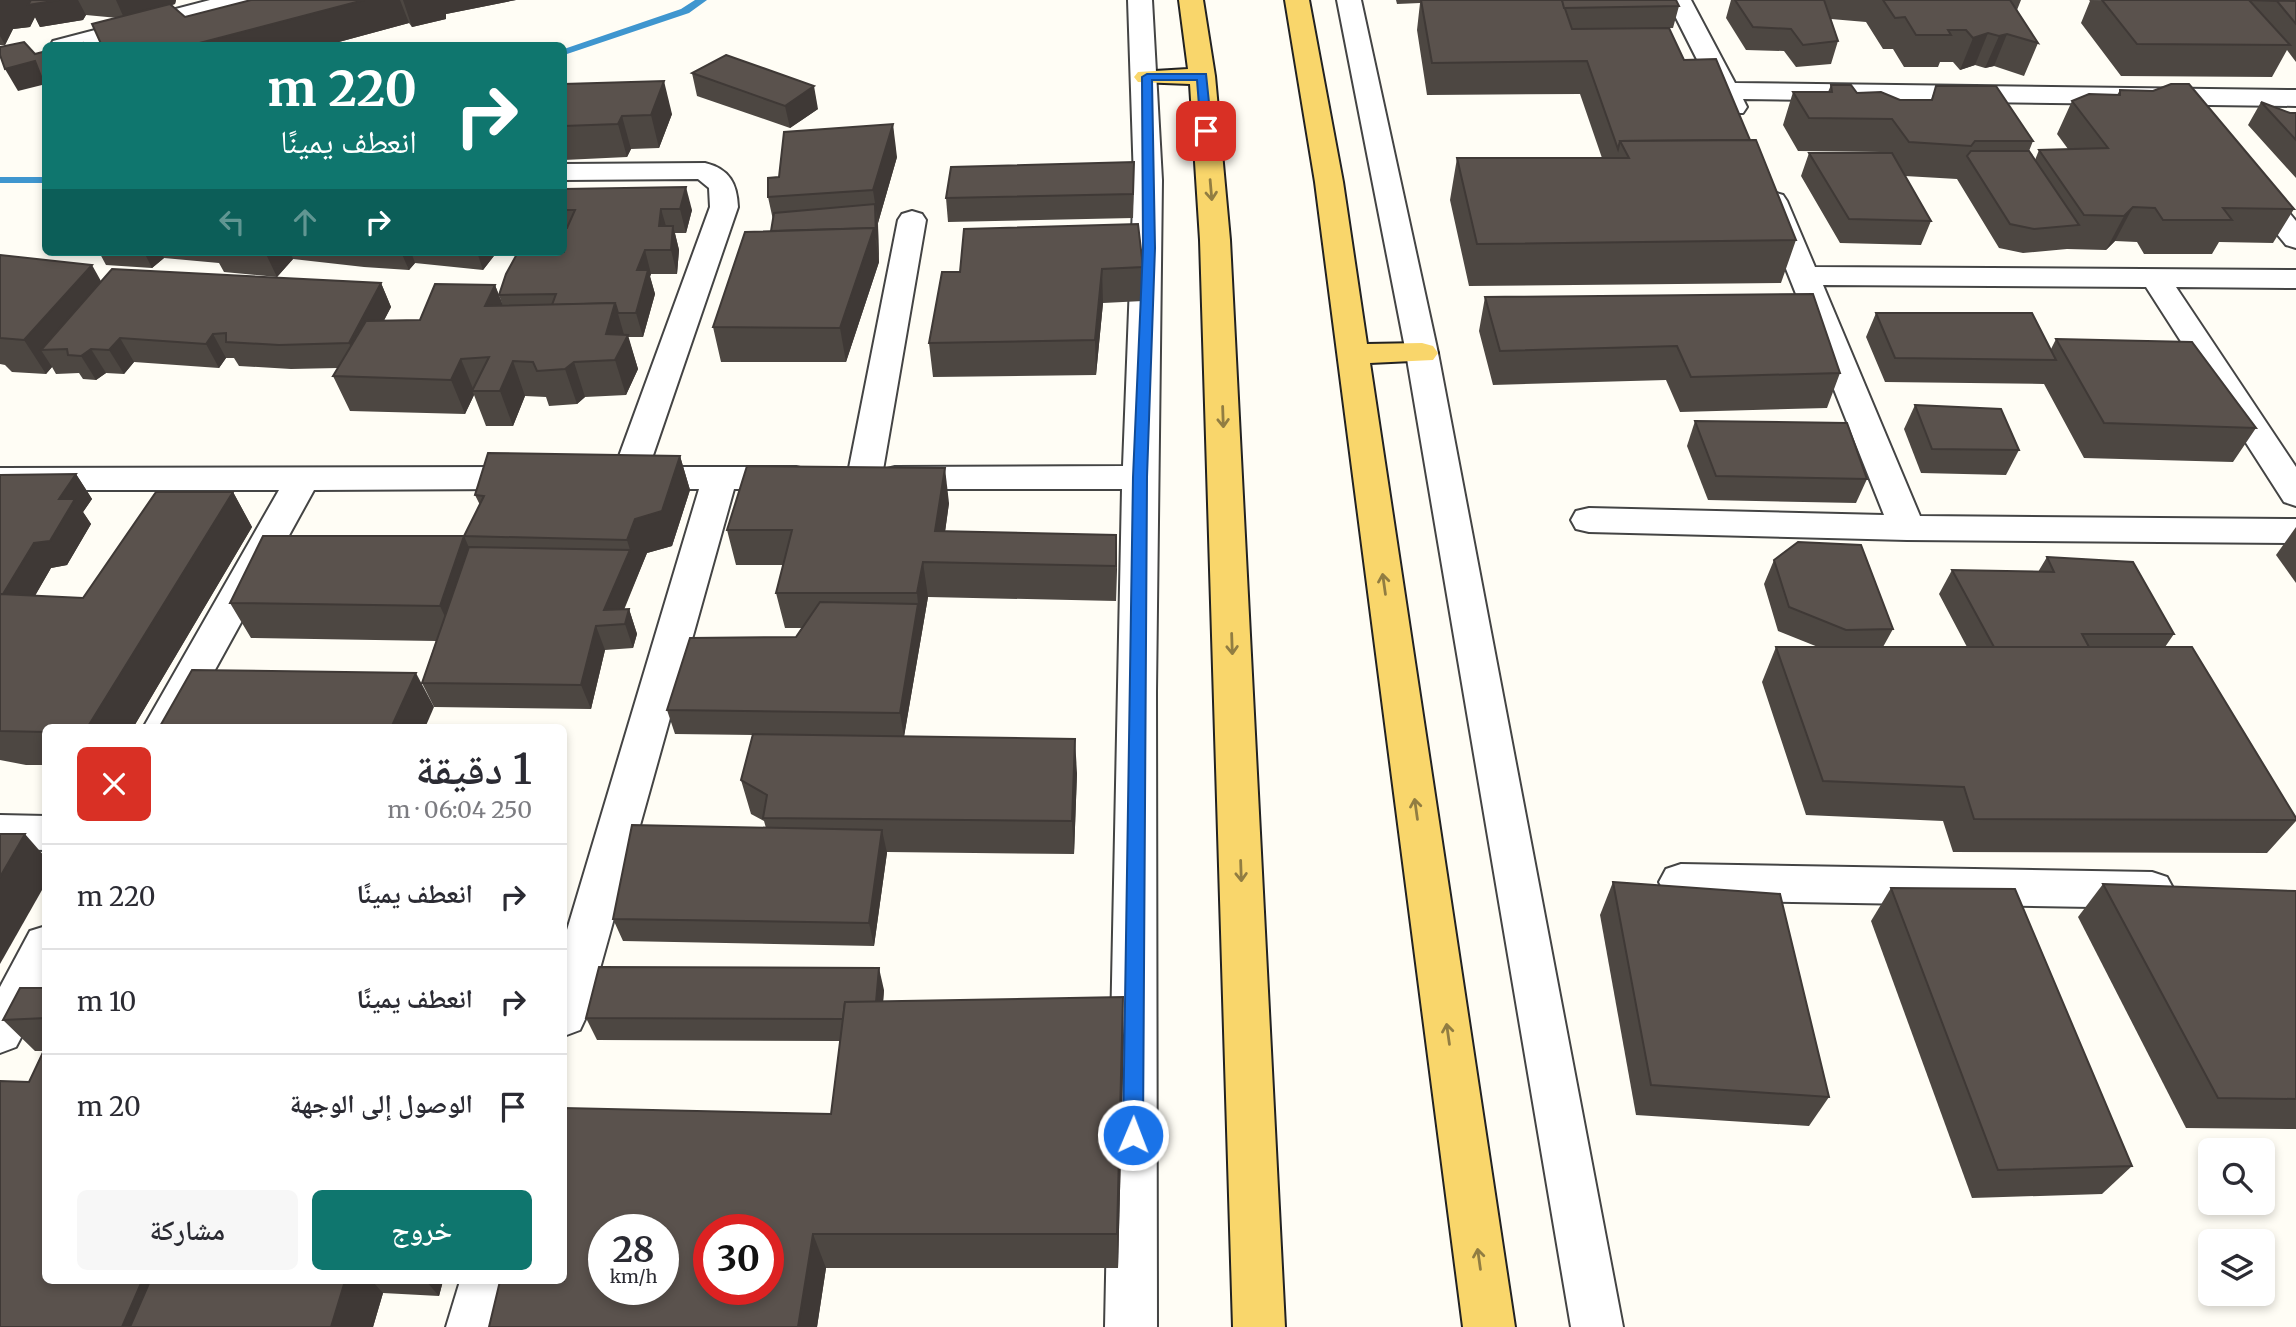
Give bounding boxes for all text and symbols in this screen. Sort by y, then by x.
text: 220 m [267,58,417,119]
icon: right [441,70,532,161]
pin [1176,101,1236,161]
icon: arrive [1187,112,1225,150]
text: انعطف يمينًا [280,122,417,162]
one-way arrow [1205,178,1218,200]
icon: left [213,203,251,241]
icon: ahead [286,203,324,241]
icon: right [359,203,397,241]
one-way arrow [1217,405,1230,428]
one-way arrow [1378,573,1391,595]
one-way arrow [1226,632,1239,655]
text: 1 دقيقة [416,743,532,795]
button: close [77,747,151,821]
text: 250 m · 06:04 [387,795,532,824]
one-way arrow [1409,798,1422,821]
one-way arrow [1234,860,1248,883]
text: انعطف يمينًا [357,877,473,910]
icon: right [494,878,532,916]
text: 220 m [77,880,156,913]
text: انعطف يمينًا [357,982,473,1015]
icon: right [494,983,532,1021]
text: 10 m [77,985,136,1018]
one-way arrow [1441,1023,1454,1046]
text: الوصول إلى الوجهة [290,1087,473,1120]
icon: arrive [494,1088,532,1126]
text: 20 m [77,1090,141,1123]
position arrow [1096,1098,1170,1172]
map controls [2198,1138,2275,1306]
button: search [2198,1138,2275,1215]
button: مشاركة [77,1190,298,1270]
button: خروج [312,1190,532,1270]
speed limit sign: 30 [693,1214,784,1305]
text: 28 [612,1228,655,1272]
button: layers [2198,1229,2275,1306]
one-way arrow [1473,1249,1486,1271]
text: km/h [610,1265,657,1288]

